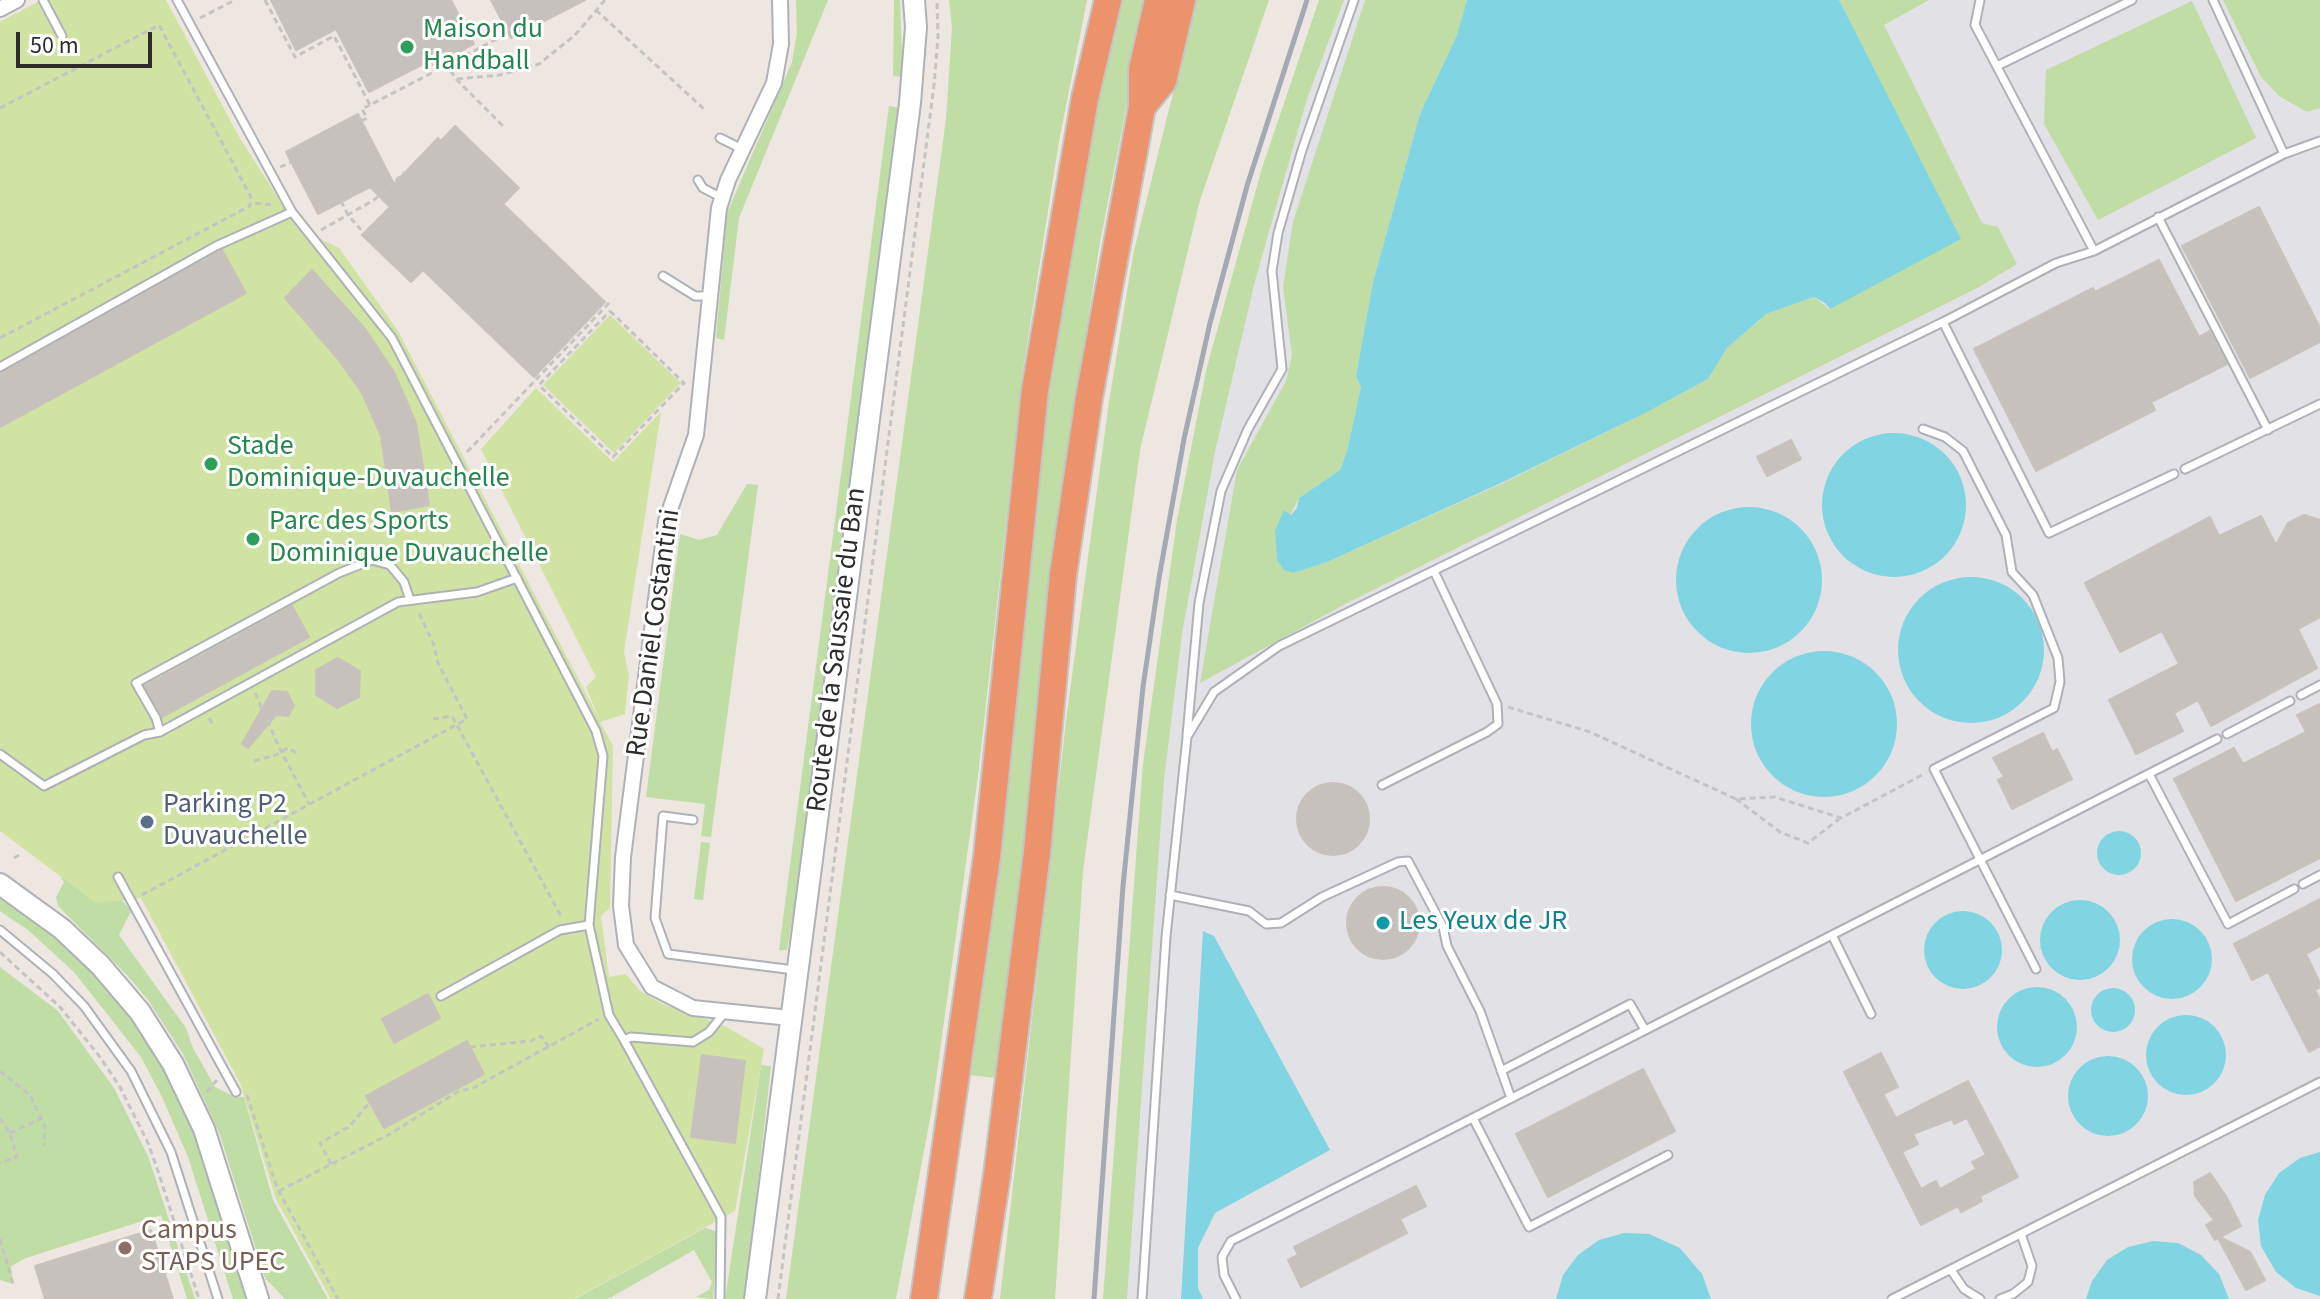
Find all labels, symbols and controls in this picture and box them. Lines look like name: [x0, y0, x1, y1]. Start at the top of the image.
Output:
place label: Maison du Handball: [423, 14, 543, 80]
scale bar: [20, 16, 156, 66]
text: 50 m: [30, 28, 79, 63]
marker: Maison du Handball: [398, 38, 416, 56]
place label: Stade Dominique-Duvauchelle: [227, 431, 510, 497]
marker: Stade Dominique-Duvauchelle: [202, 455, 220, 473]
street label: Route de la Saussaie du Ban: [801, 486, 875, 814]
place label: Parc des Sports Dominique Duvauchelle: [269, 506, 548, 572]
street label: Rue Daniel Costantini: [621, 507, 689, 759]
marker: Parc des Sports Dominique Duvauchelle: [244, 530, 262, 548]
place label: Parking P2 Duvauchelle: [163, 789, 307, 855]
marker: Parking P2 Duvauchelle: [138, 813, 156, 831]
place label: Les Yeux de JR: [1399, 906, 1567, 940]
marker: Les Yeux de JR: [1374, 914, 1392, 932]
place label: Campus STAPS UPEC: [141, 1215, 285, 1281]
marker: Campus STAPS UPEC: [116, 1239, 134, 1257]

